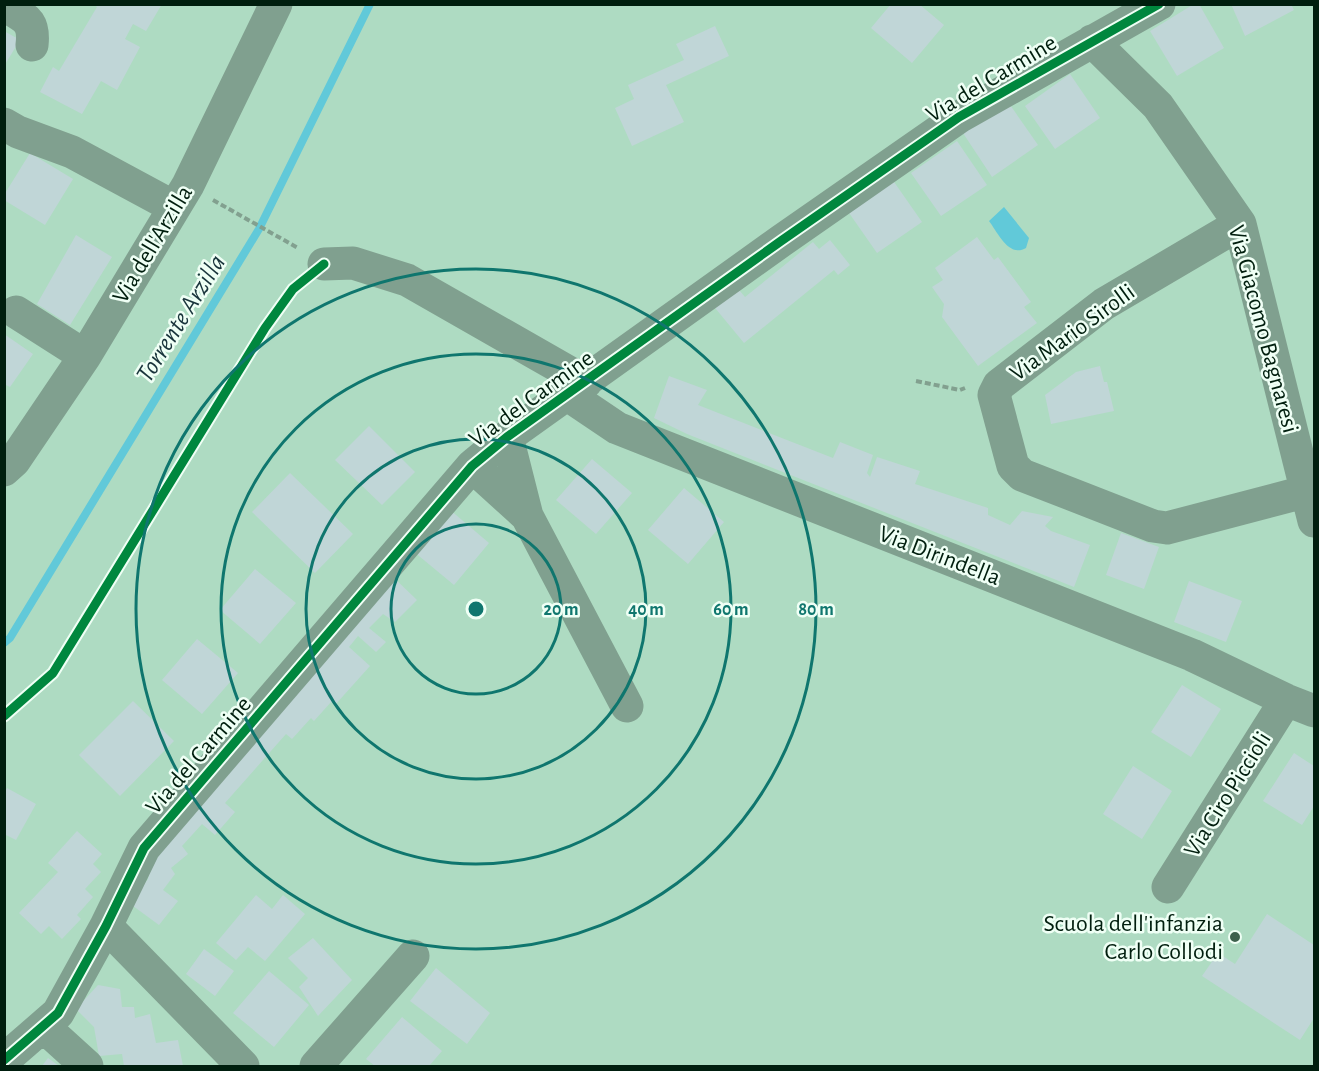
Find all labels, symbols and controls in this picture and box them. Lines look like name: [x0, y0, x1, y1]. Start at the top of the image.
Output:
street label: Via del Carmine: [922, 31, 1061, 127]
street label: Via dell'Arzilla: [108, 182, 197, 307]
street label: Via Giacomo Bagnaresi: [1224, 223, 1302, 436]
water label: Torrente Arzilla: [131, 250, 230, 387]
street label: Via Mario Sirolli: [1006, 280, 1139, 386]
street label: Via del Carmine: [465, 346, 598, 452]
street label: Via Dirindella: [876, 522, 1004, 590]
centre of rings: [466, 599, 486, 619]
text: 20 m: [543, 601, 579, 619]
text: 40 m: [628, 601, 664, 619]
text: 60 m: [713, 601, 749, 619]
text: 80 m: [798, 601, 834, 619]
street label: Via del Carmine: [141, 692, 256, 819]
street label: Via Ciro Piccioli: [1180, 728, 1276, 861]
place label: Scuola dell'infanzia Carlo Collodi: [1044, 912, 1223, 964]
marker: Scuola dell'infanzia Carlo Collodi: [1228, 930, 1242, 944]

